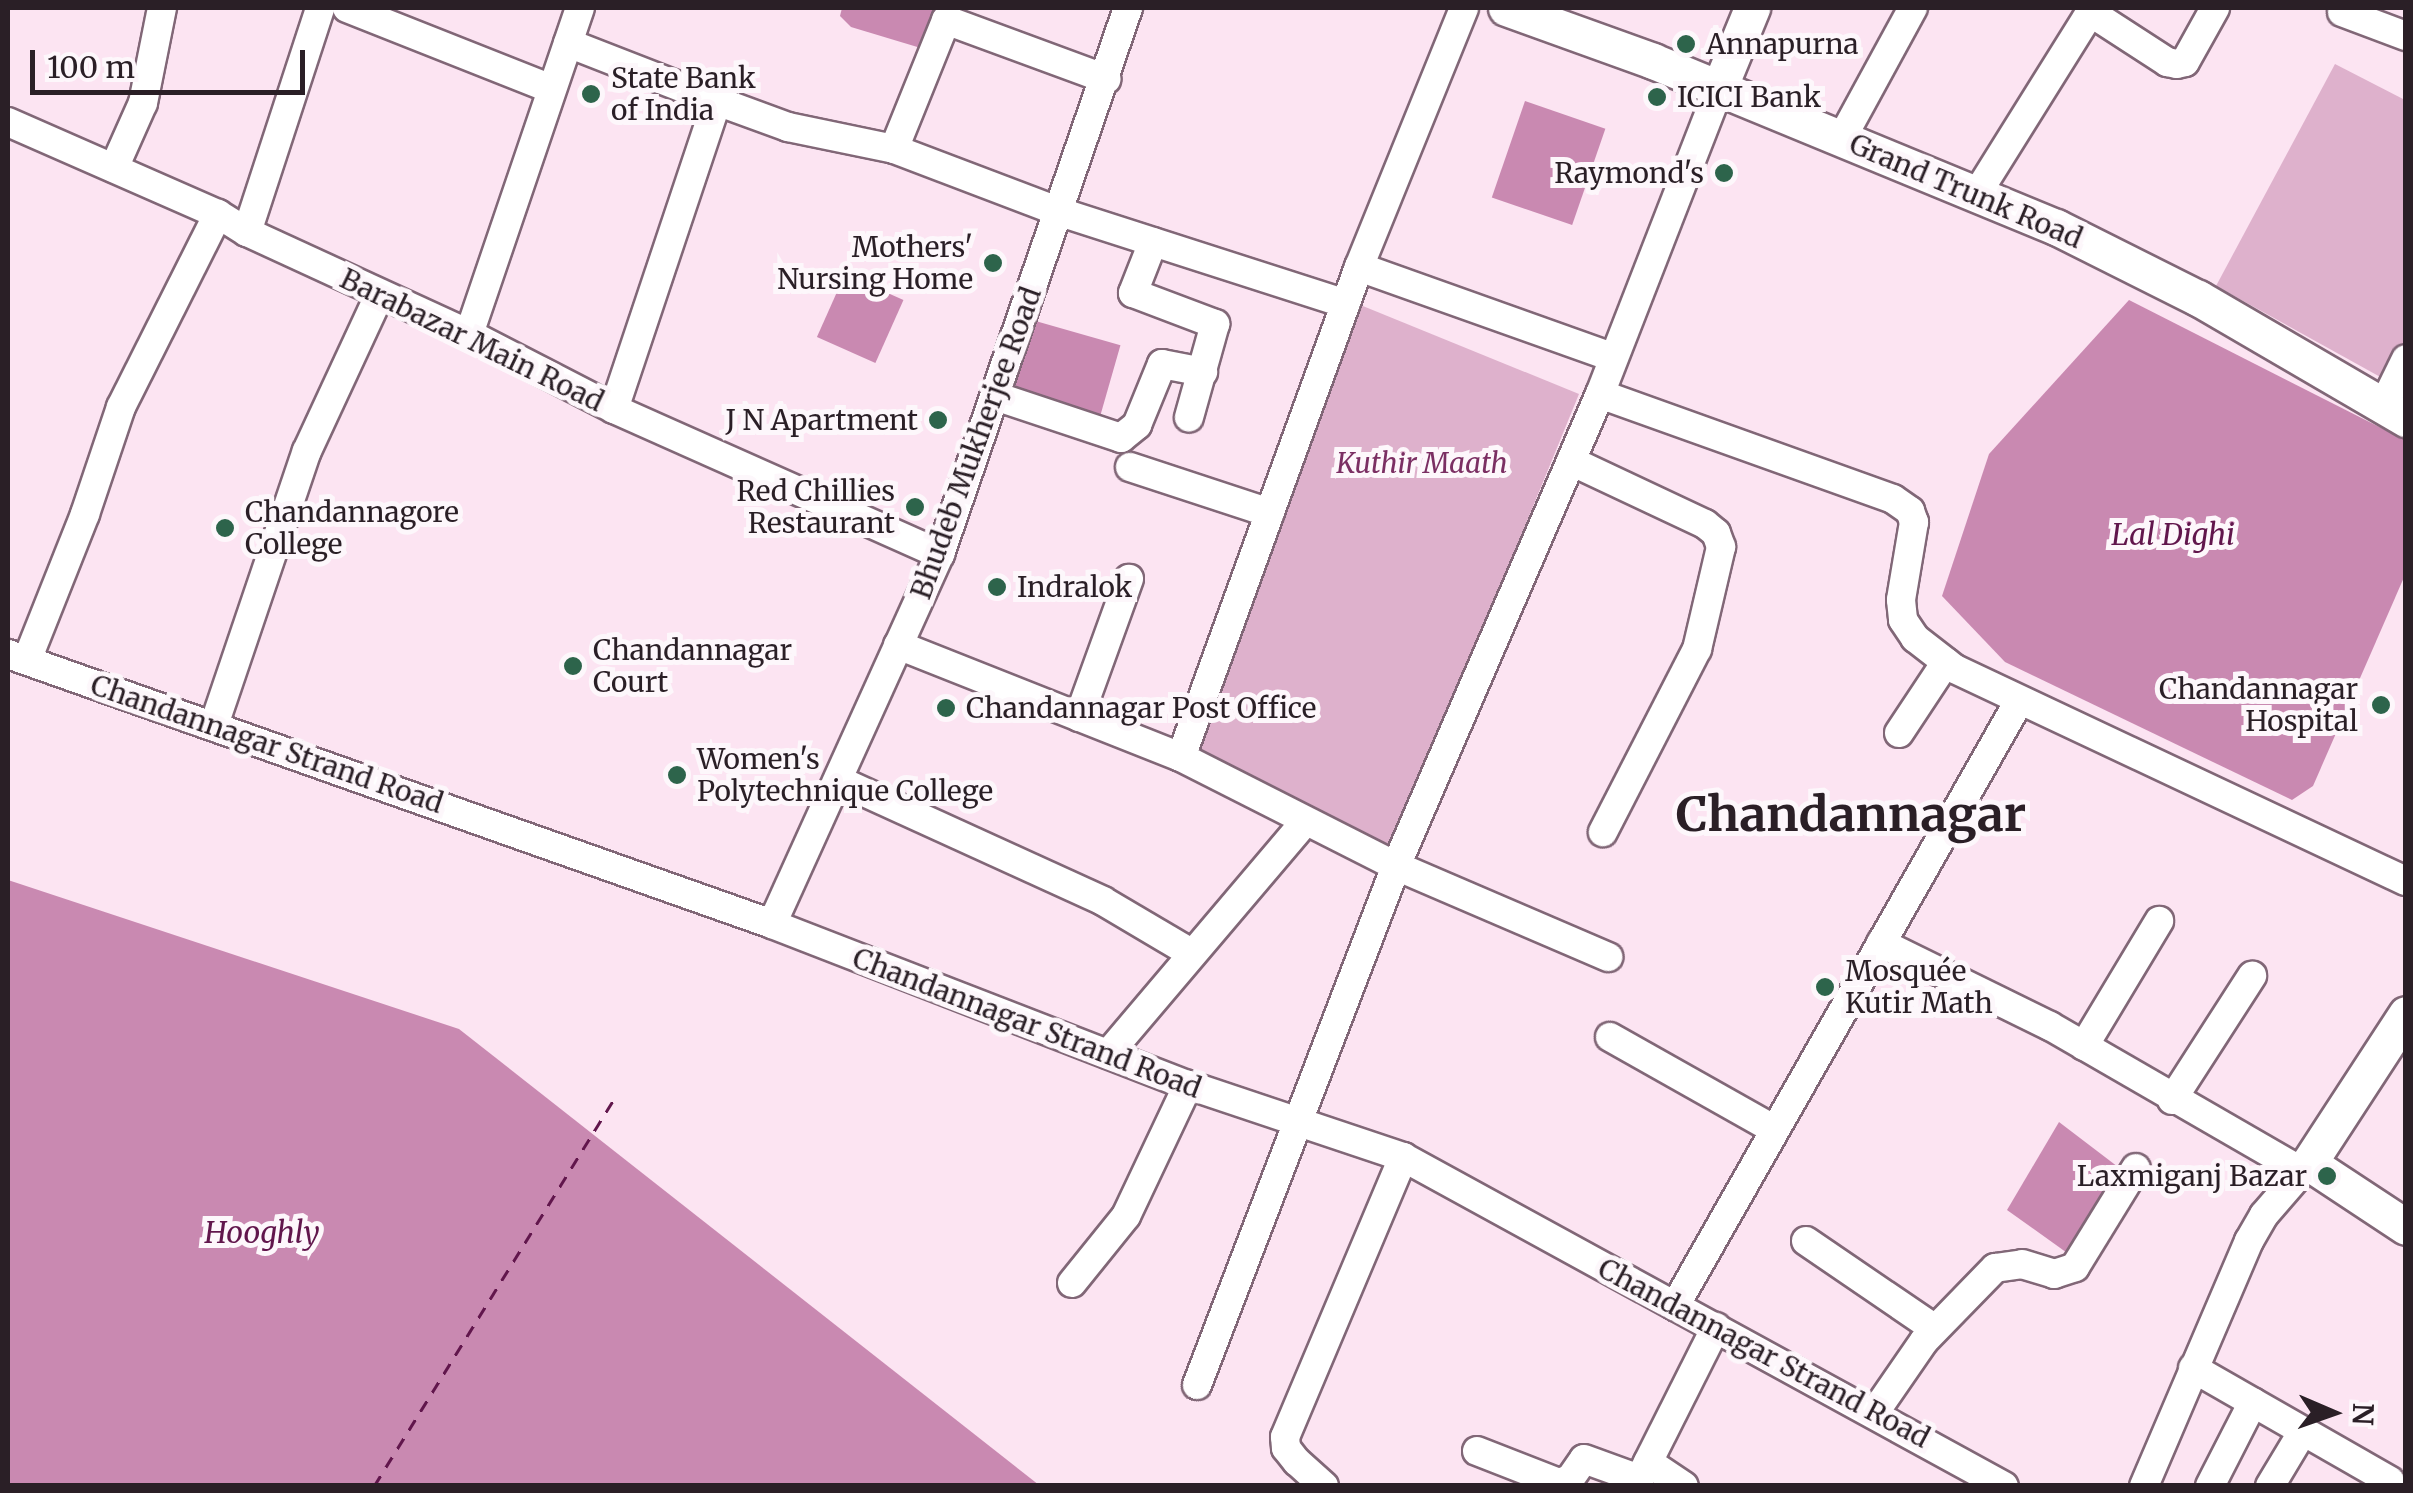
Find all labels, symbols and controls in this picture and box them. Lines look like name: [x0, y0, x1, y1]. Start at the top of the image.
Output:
place label: Annapurna: [1706, 27, 1859, 61]
scale bar: [35, 30, 310, 92]
marker: Annapurna: [1675, 33, 1697, 55]
text: 100 m: [47, 48, 135, 86]
place label: State Bank of India: [611, 61, 756, 127]
place label: ICICI Bank: [1677, 80, 1821, 114]
marker: State Bank of India: [580, 83, 602, 105]
marker: ICICI Bank: [1646, 86, 1668, 108]
street label: Grand Trunk Road: [1845, 127, 2087, 255]
place label: Raymond's: [1554, 156, 1704, 190]
marker: Raymond's: [1713, 162, 1735, 184]
place label: Mothers' Nursing Home: [777, 230, 973, 296]
marker: Mothers' Nursing Home: [982, 252, 1004, 274]
street label: Barabazar Main Road: [335, 262, 609, 418]
street label: Bhudeb Mukherjee Road: [904, 283, 1048, 603]
place label: J N Apartment: [725, 403, 918, 437]
marker: J N Apartment: [927, 409, 949, 431]
park label: Kuthir Maath: [1336, 446, 1508, 480]
place label: Red Chillies Restaurant: [737, 474, 895, 540]
place label: Chandannagore College: [245, 495, 459, 561]
marker: Red Chillies Restaurant: [904, 496, 926, 518]
water label: Lal Dighi: [2111, 516, 2235, 552]
marker: Chandannagore College: [214, 517, 236, 539]
place label: Indralok: [1017, 570, 1132, 604]
marker: Indralok: [986, 576, 1008, 598]
place label: Chandannagar Court: [593, 633, 792, 699]
marker: Chandannagar Court: [562, 655, 584, 677]
street label: Chandannagar Strand Road: [86, 668, 448, 820]
place label: Chandannagar Hospital: [2159, 672, 2358, 738]
place label: Chandannagar Post Office: [966, 691, 1316, 725]
marker: Chandannagar Hospital: [2368, 692, 2394, 718]
marker: Chandannagar Post Office: [935, 697, 957, 719]
place label: Women's Polytechnique College: [697, 742, 993, 808]
marker: Women's Polytechnique College: [666, 764, 688, 786]
district label: Chandannagar: [1676, 786, 2026, 844]
street label: Chandannagar Strand Road: [848, 941, 1206, 1105]
place label: Mosquée Kutir Math: [1845, 954, 1993, 1020]
marker: Mosquée Kutir Math: [1814, 976, 1836, 998]
place label: Laxmiganj Bazar: [2077, 1159, 2307, 1193]
marker: Laxmiganj Bazar: [2316, 1165, 2338, 1187]
water label: Hooghly: [204, 1214, 320, 1250]
street label: Chandannagar Strand Road: [1593, 1251, 1935, 1455]
north arrow: [2283, 1363, 2383, 1463]
text: N: [2345, 1402, 2381, 1426]

